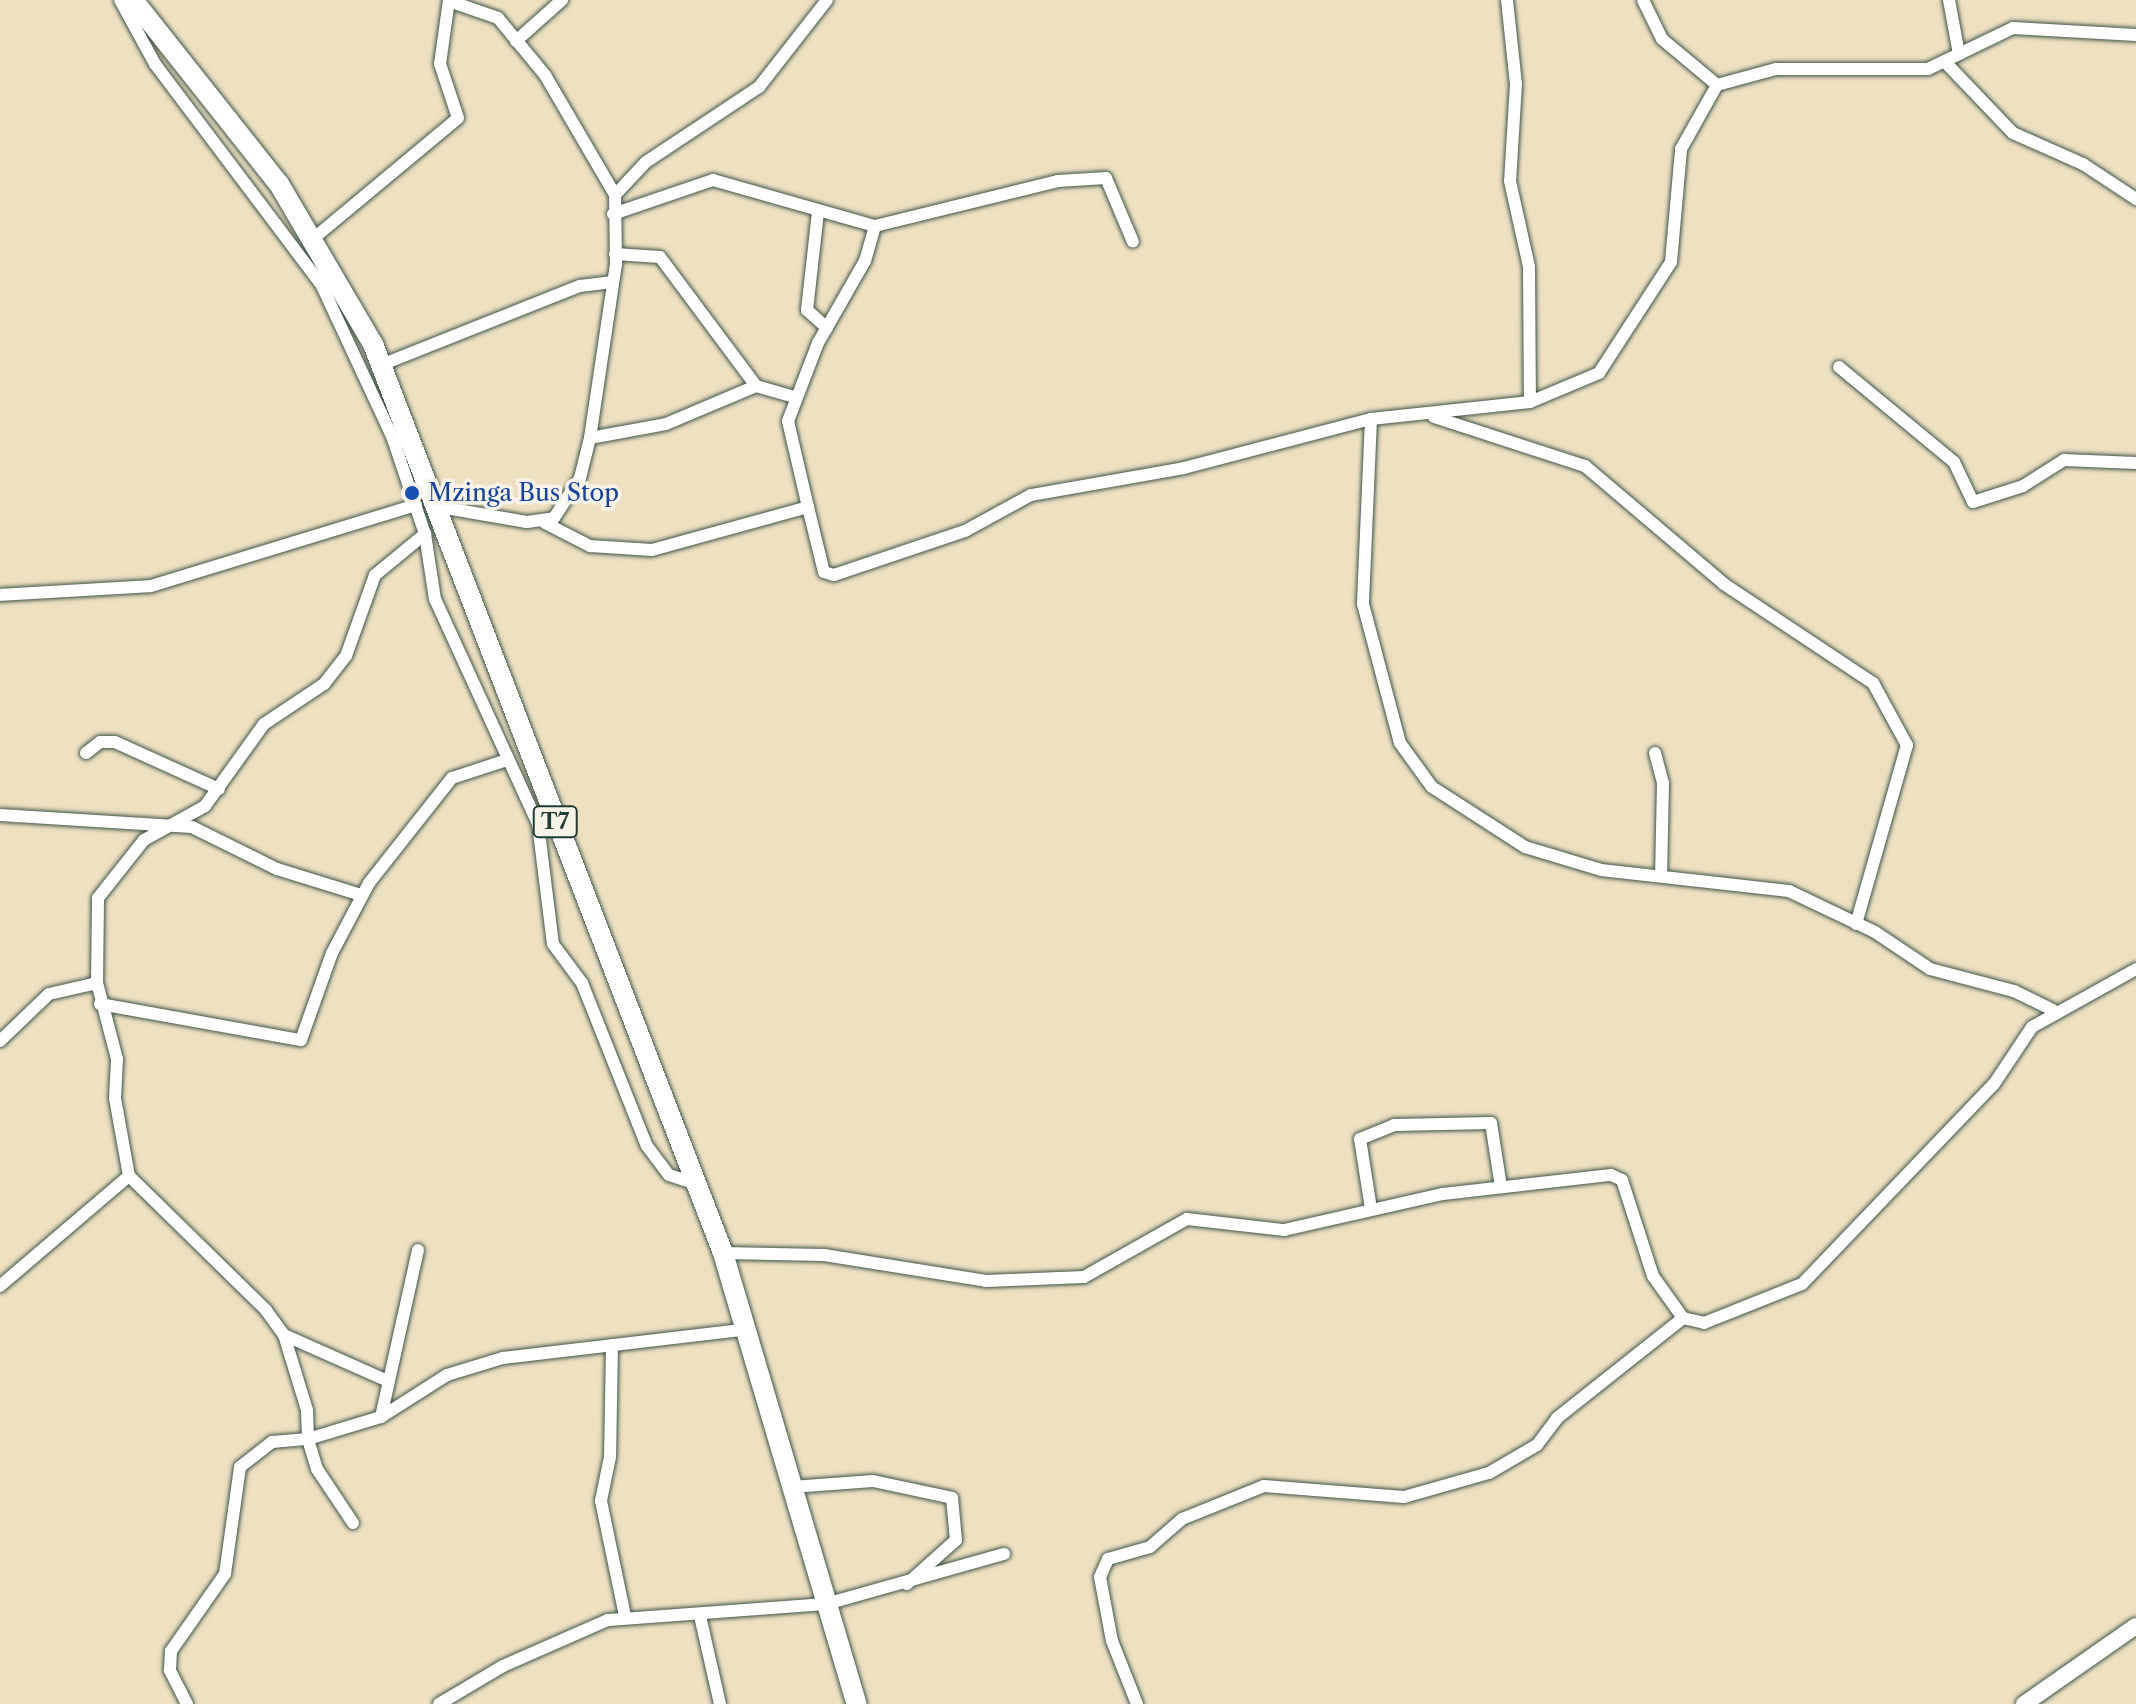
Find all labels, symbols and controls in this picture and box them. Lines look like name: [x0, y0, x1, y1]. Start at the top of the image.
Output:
place label: Mzinga Bus Stop: [428, 479, 619, 507]
marker: Mzinga Bus Stop: [403, 484, 421, 502]
road number: T7: [531, 804, 579, 840]

